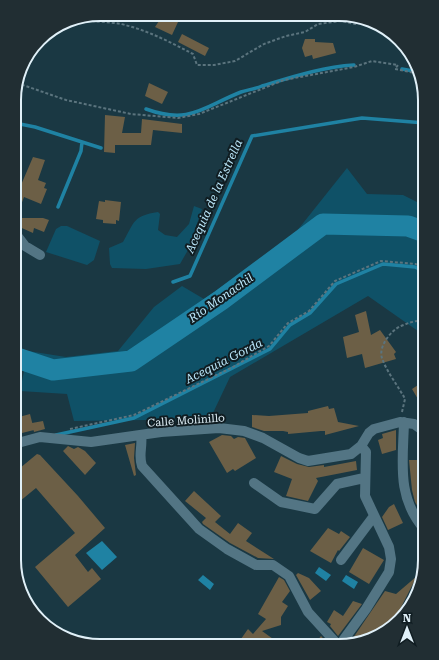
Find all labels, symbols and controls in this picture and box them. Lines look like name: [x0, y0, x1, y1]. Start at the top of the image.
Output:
water label: Acequia de la Estrella: [182, 137, 245, 256]
water label: Río Monachil: [185, 270, 256, 326]
water label: Acequia Gorda: [182, 336, 265, 387]
street label: Calle Molinillo: [147, 411, 225, 430]
north arrow: [387, 608, 427, 648]
text: N: [403, 612, 412, 625]

